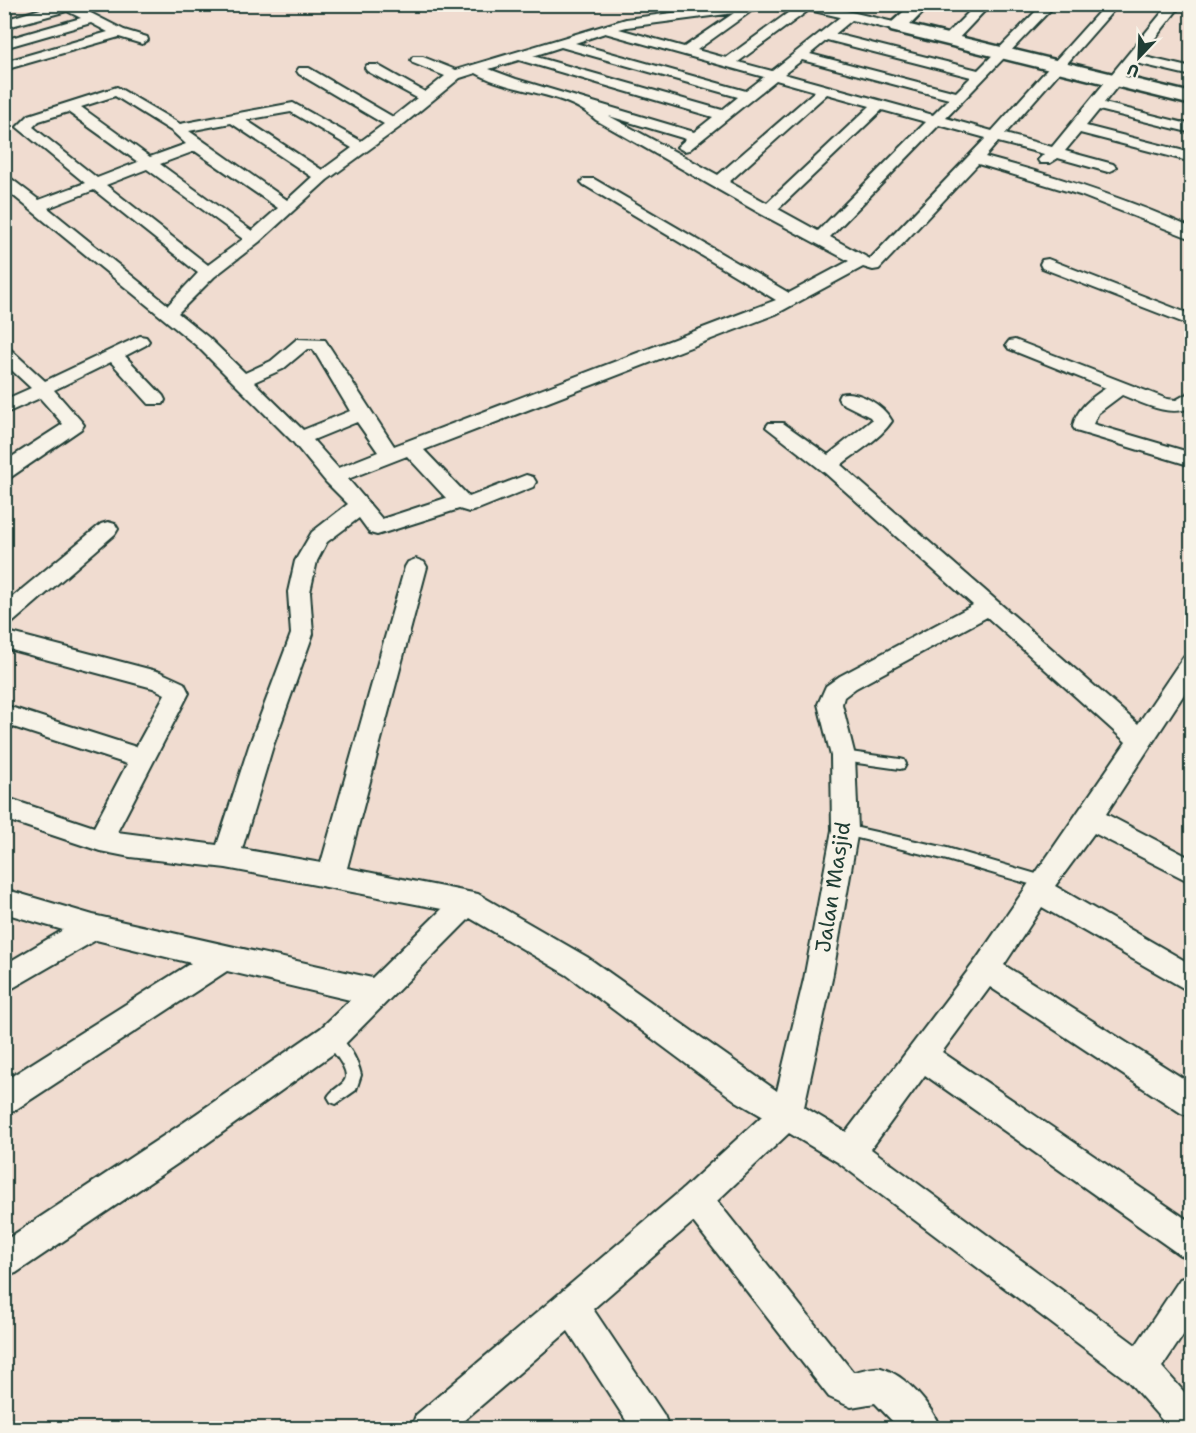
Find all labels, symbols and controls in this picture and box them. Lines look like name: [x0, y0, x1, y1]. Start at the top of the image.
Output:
north arrow: [1109, 27, 1169, 87]
text: U: [1124, 59, 1142, 82]
street label: Jalan Masjid: [809, 819, 857, 955]

